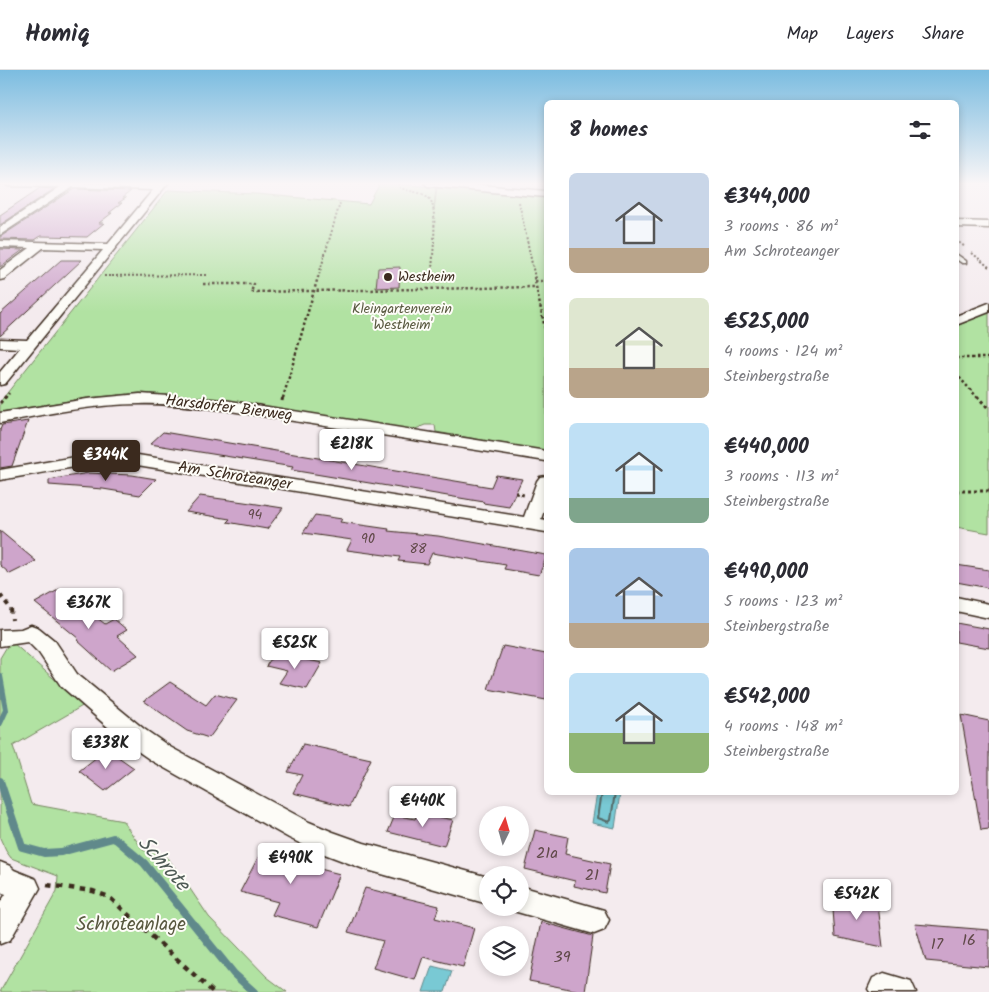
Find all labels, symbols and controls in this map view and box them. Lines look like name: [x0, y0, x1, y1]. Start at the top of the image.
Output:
text: Homiq: [25, 15, 90, 54]
text: Map: [787, 20, 818, 49]
text: Layers: [846, 20, 894, 49]
text: Share: [922, 20, 964, 49]
text: 8 homes: [569, 114, 648, 147]
icon: filters: [906, 116, 934, 144]
text: €344,000: [724, 181, 810, 214]
icon: home: [609, 193, 669, 253]
text: 3 rooms · 86 m²: [724, 214, 838, 239]
text: Am Schroteanger: [724, 239, 839, 264]
place label: Westheim: [398, 266, 455, 288]
marker: Westheim: [382, 271, 394, 283]
park label: Kleingartenverein 'Westheim': [352, 298, 452, 336]
text: €525,000: [724, 306, 809, 339]
icon: home: [609, 318, 669, 378]
text: 4 rooms · 124 m²: [724, 339, 842, 364]
text: Steinbergstraße: [724, 364, 829, 389]
street label: Harsdorfer Bierweg: [164, 388, 294, 428]
pin: €218K: [317, 428, 387, 471]
text: €440,000: [724, 431, 809, 464]
text: €218K: [330, 432, 374, 457]
pin: €344K: [71, 440, 141, 482]
text: €344K: [83, 443, 129, 468]
icon: home: [609, 443, 669, 503]
street label: Am Schroteanger: [176, 455, 295, 498]
text: 3 rooms · 113 m²: [724, 464, 839, 489]
text: Steinbergstraße: [724, 489, 829, 514]
house number: 94: [248, 504, 263, 526]
house number: 90: [361, 528, 375, 550]
house number: 88: [410, 538, 427, 560]
text: €490,000: [724, 556, 808, 589]
icon: home: [609, 568, 669, 628]
pin: €367K: [54, 588, 124, 630]
text: 5 rooms · 123 m²: [724, 589, 843, 614]
text: €367K: [67, 591, 111, 616]
text: Steinbergstraße: [724, 614, 829, 639]
pin: €525K: [260, 628, 330, 670]
text: €525K: [272, 631, 318, 656]
text: €542,000: [724, 681, 809, 714]
icon: home: [609, 693, 669, 753]
text: 4 rooms · 148 m²: [724, 714, 843, 739]
pin: €338K: [71, 728, 141, 770]
text: €338K: [83, 731, 129, 756]
text: Steinbergstraße: [724, 739, 829, 764]
pin: €440K: [388, 786, 458, 828]
text: €440K: [400, 789, 446, 814]
north arrow: [479, 806, 529, 856]
map controls: [479, 806, 529, 976]
water label: Schrote: [129, 829, 199, 901]
house number: 21a: [536, 841, 558, 866]
pin: €490K: [256, 842, 326, 885]
text: €490K: [269, 846, 313, 871]
house number: 21: [585, 863, 599, 888]
button: locate: [479, 866, 529, 916]
pin: €542K: [822, 878, 892, 921]
text: €542K: [834, 882, 880, 907]
park label: Schroteanlage: [76, 910, 186, 940]
button: layers: [479, 926, 529, 976]
house number: 16: [962, 928, 976, 953]
house number: 17: [931, 932, 944, 957]
house number: 39: [554, 945, 571, 970]

